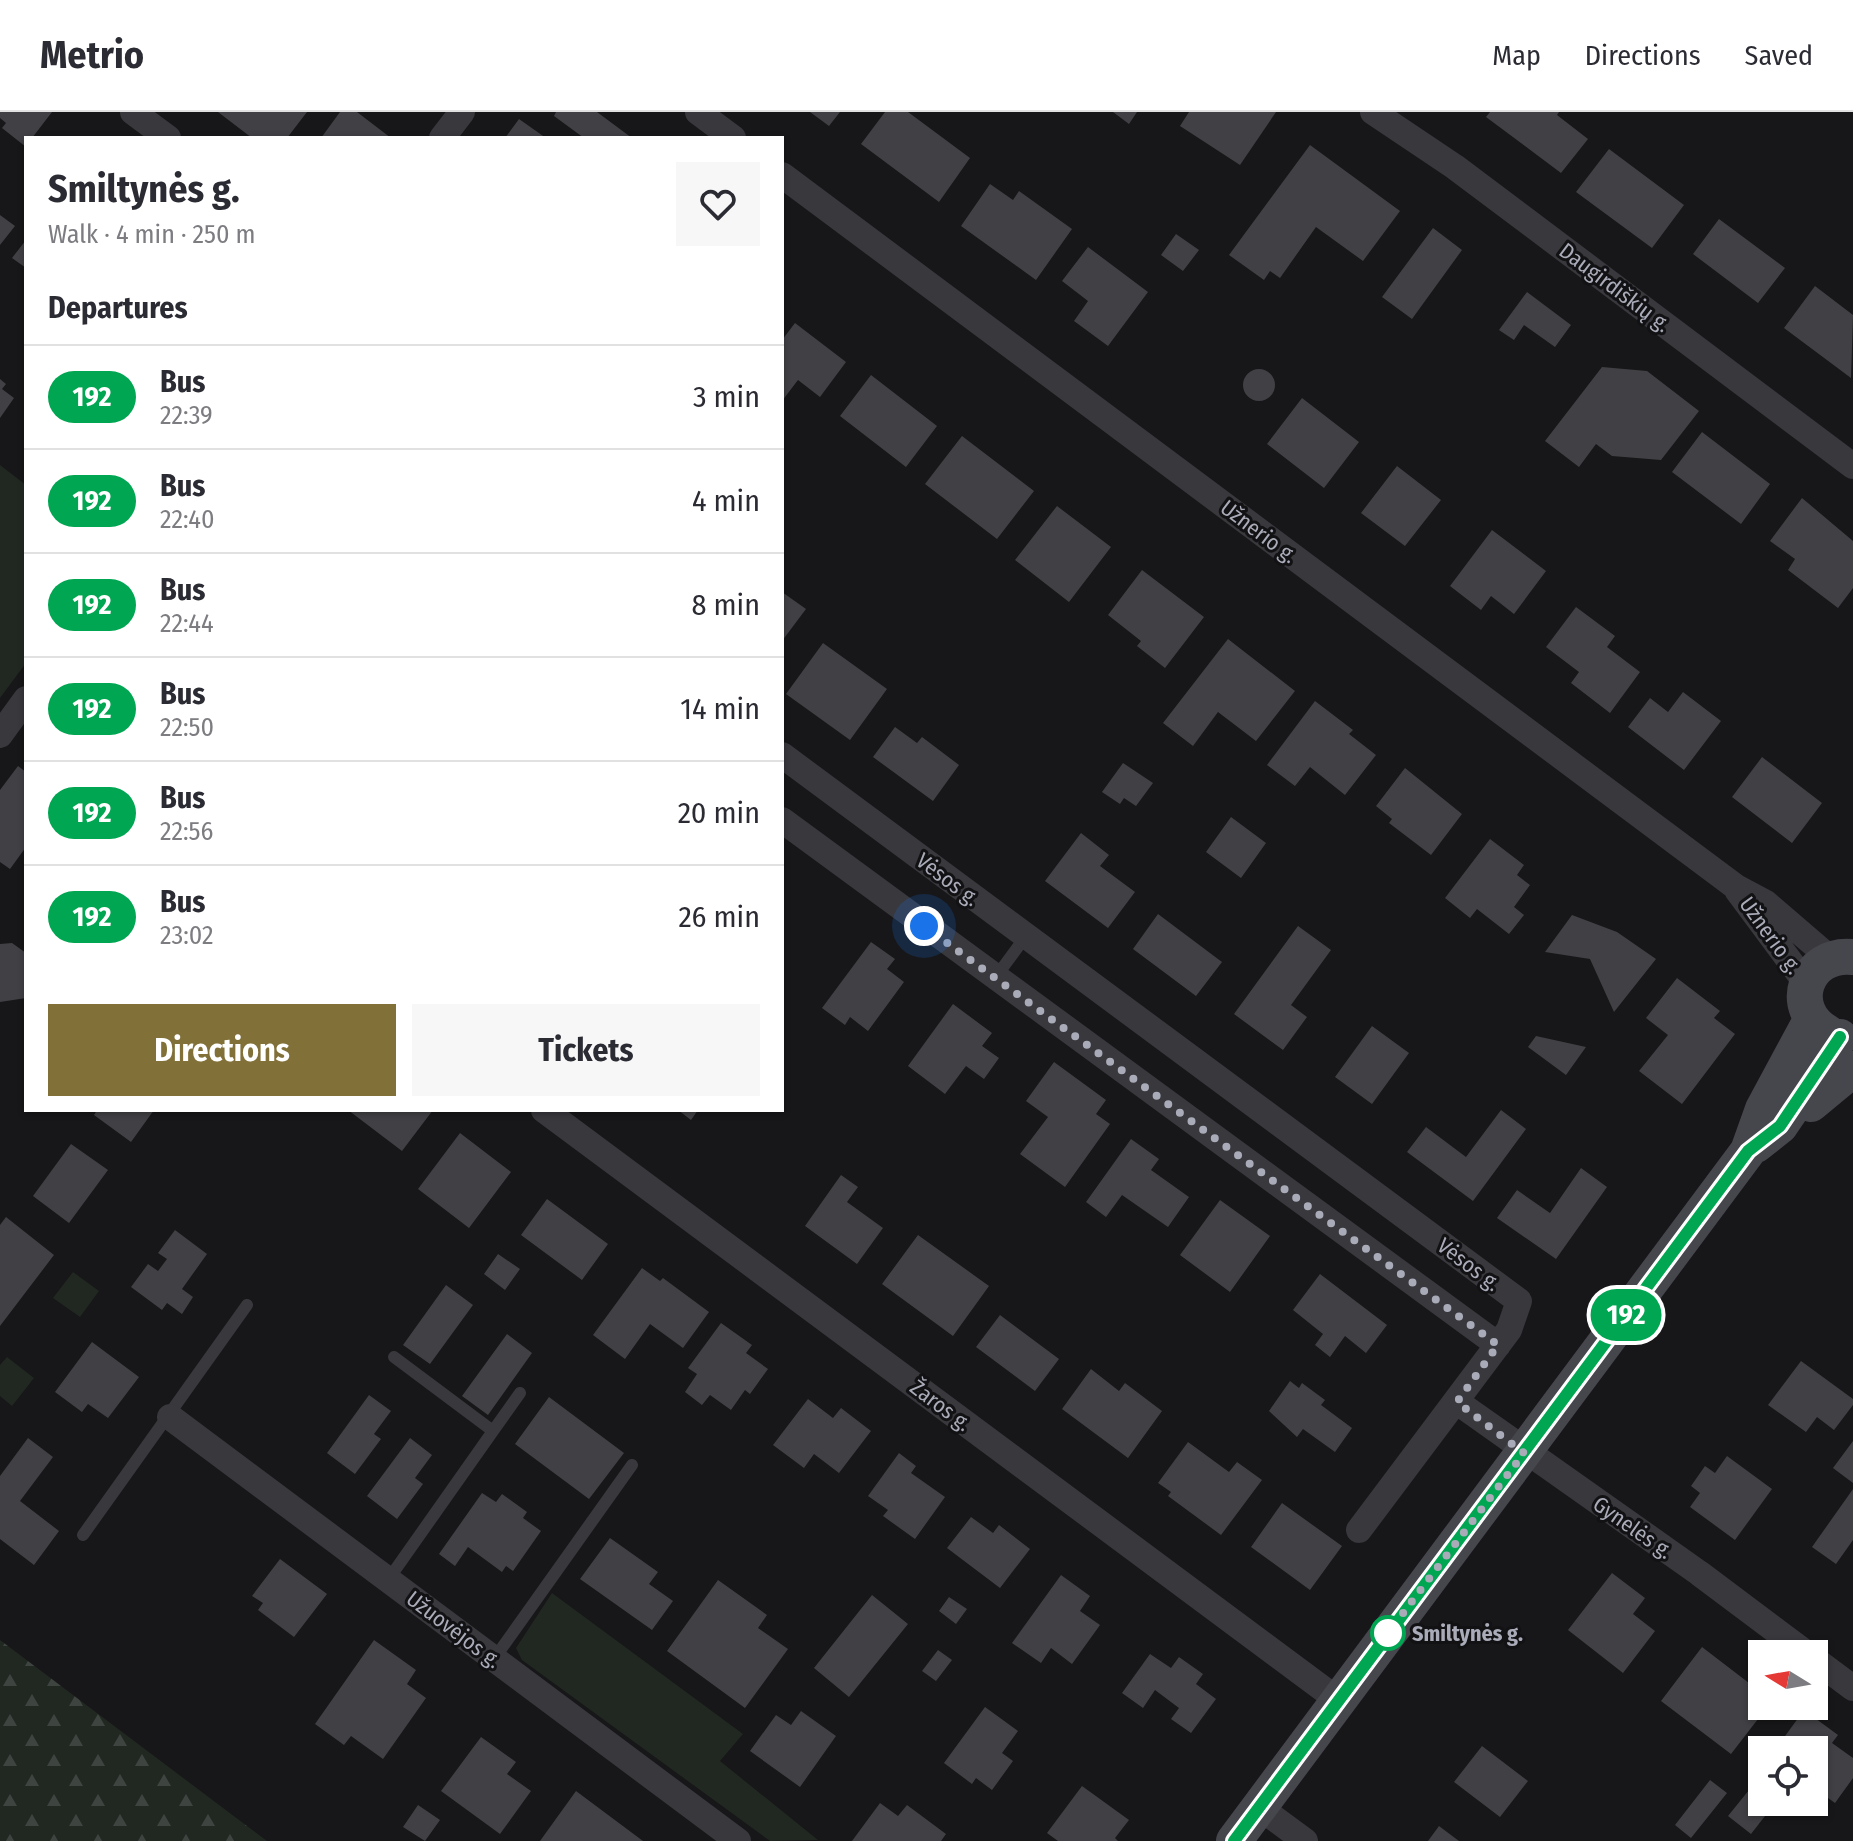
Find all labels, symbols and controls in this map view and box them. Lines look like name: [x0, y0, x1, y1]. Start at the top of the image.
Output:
text: Metrio: [40, 32, 144, 78]
text: Map: [1492, 39, 1541, 72]
text: Directions: [1585, 39, 1701, 72]
text: Saved: [1745, 39, 1813, 72]
button: heart: [676, 162, 760, 246]
text: Smiltynės g.: [48, 166, 240, 212]
text: Walk · 4 min · 250 m: [48, 219, 256, 250]
street label: Daugirdiškių g.: [1554, 237, 1676, 338]
text: Departures: [48, 290, 188, 326]
text: Bus: [160, 364, 205, 400]
text: 3 min: [693, 379, 760, 415]
text: 192: [73, 380, 111, 413]
text: 22:39: [160, 400, 213, 431]
text: Bus: [160, 468, 205, 504]
text: 4 min: [692, 483, 760, 519]
text: 192: [73, 484, 111, 517]
street label: Užnerio g.: [1215, 494, 1302, 569]
text: 22:40: [160, 504, 214, 535]
text: Bus: [160, 572, 205, 608]
text: 8 min: [692, 587, 760, 623]
text: 192: [73, 588, 111, 621]
text: 22:44: [160, 608, 213, 639]
text: Bus: [160, 676, 205, 712]
text: 14 min: [680, 691, 760, 727]
text: 192: [73, 692, 111, 725]
text: 22:50: [160, 712, 214, 743]
text: Bus: [160, 780, 205, 816]
text: 20 min: [678, 795, 760, 831]
text: 192: [73, 796, 111, 829]
text: 22:56: [160, 816, 213, 847]
street label: Vėsos g.: [911, 847, 985, 912]
text: Bus: [160, 884, 205, 920]
street label: Užnerio g.: [1734, 891, 1808, 979]
text: 26 min: [678, 899, 760, 935]
text: 192: [73, 900, 111, 933]
your location: [904, 906, 944, 946]
text: 23:02: [160, 920, 213, 951]
button: Directions: [48, 1004, 396, 1096]
button: Tickets: [412, 1004, 760, 1096]
street label: Vėsos g.: [1432, 1232, 1506, 1297]
line badge: 192: [1580, 1289, 1672, 1341]
text: 192: [1607, 1298, 1645, 1331]
street label: Žaros g.: [905, 1374, 976, 1437]
street label: Gynelės g.: [1588, 1490, 1678, 1565]
street label: Užuovėjos g.: [401, 1585, 506, 1674]
marker: Smiltynės g.: [1371, 1616, 1405, 1650]
place label: Smiltynės g.: [1412, 1620, 1523, 1647]
north arrow: [1748, 1640, 1828, 1720]
map controls: [1748, 1640, 1828, 1816]
button: locate: [1748, 1736, 1828, 1816]

